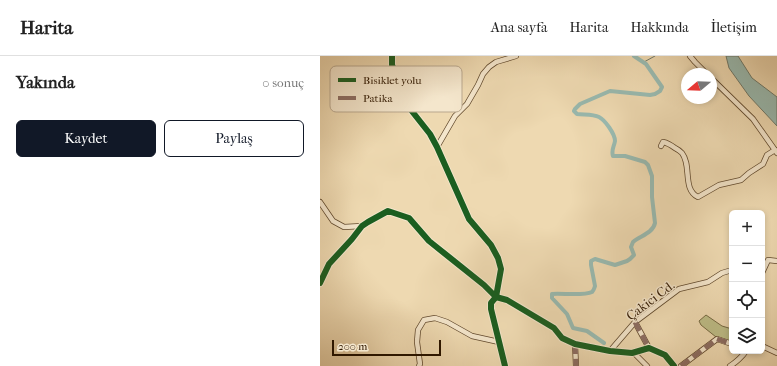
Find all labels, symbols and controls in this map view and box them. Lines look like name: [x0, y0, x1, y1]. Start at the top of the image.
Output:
text: Harita: [20, 17, 73, 39]
text: Ana sayfa: [491, 19, 547, 36]
text: Harita: [569, 19, 608, 36]
text: Hakkında: [630, 19, 689, 36]
text: İletişim: [711, 19, 757, 36]
legend: [330, 66, 462, 112]
north arrow: [681, 68, 717, 104]
text: Yakında: [16, 72, 75, 92]
text: Bisiklet yolu: [363, 74, 422, 87]
text: 0 sonuç: [262, 75, 304, 90]
text: Patika: [363, 92, 393, 105]
button: Kaydet: [16, 120, 156, 157]
button: Paylaş: [164, 120, 304, 157]
map controls: [729, 210, 765, 354]
button: +: [729, 210, 765, 246]
button: −: [729, 246, 765, 282]
street label: Çakici Cd.: [623, 277, 677, 323]
button: locate: [729, 282, 765, 318]
button: layers: [729, 318, 765, 354]
scale bar: [332, 338, 441, 357]
text: 200 m: [338, 340, 367, 353]

